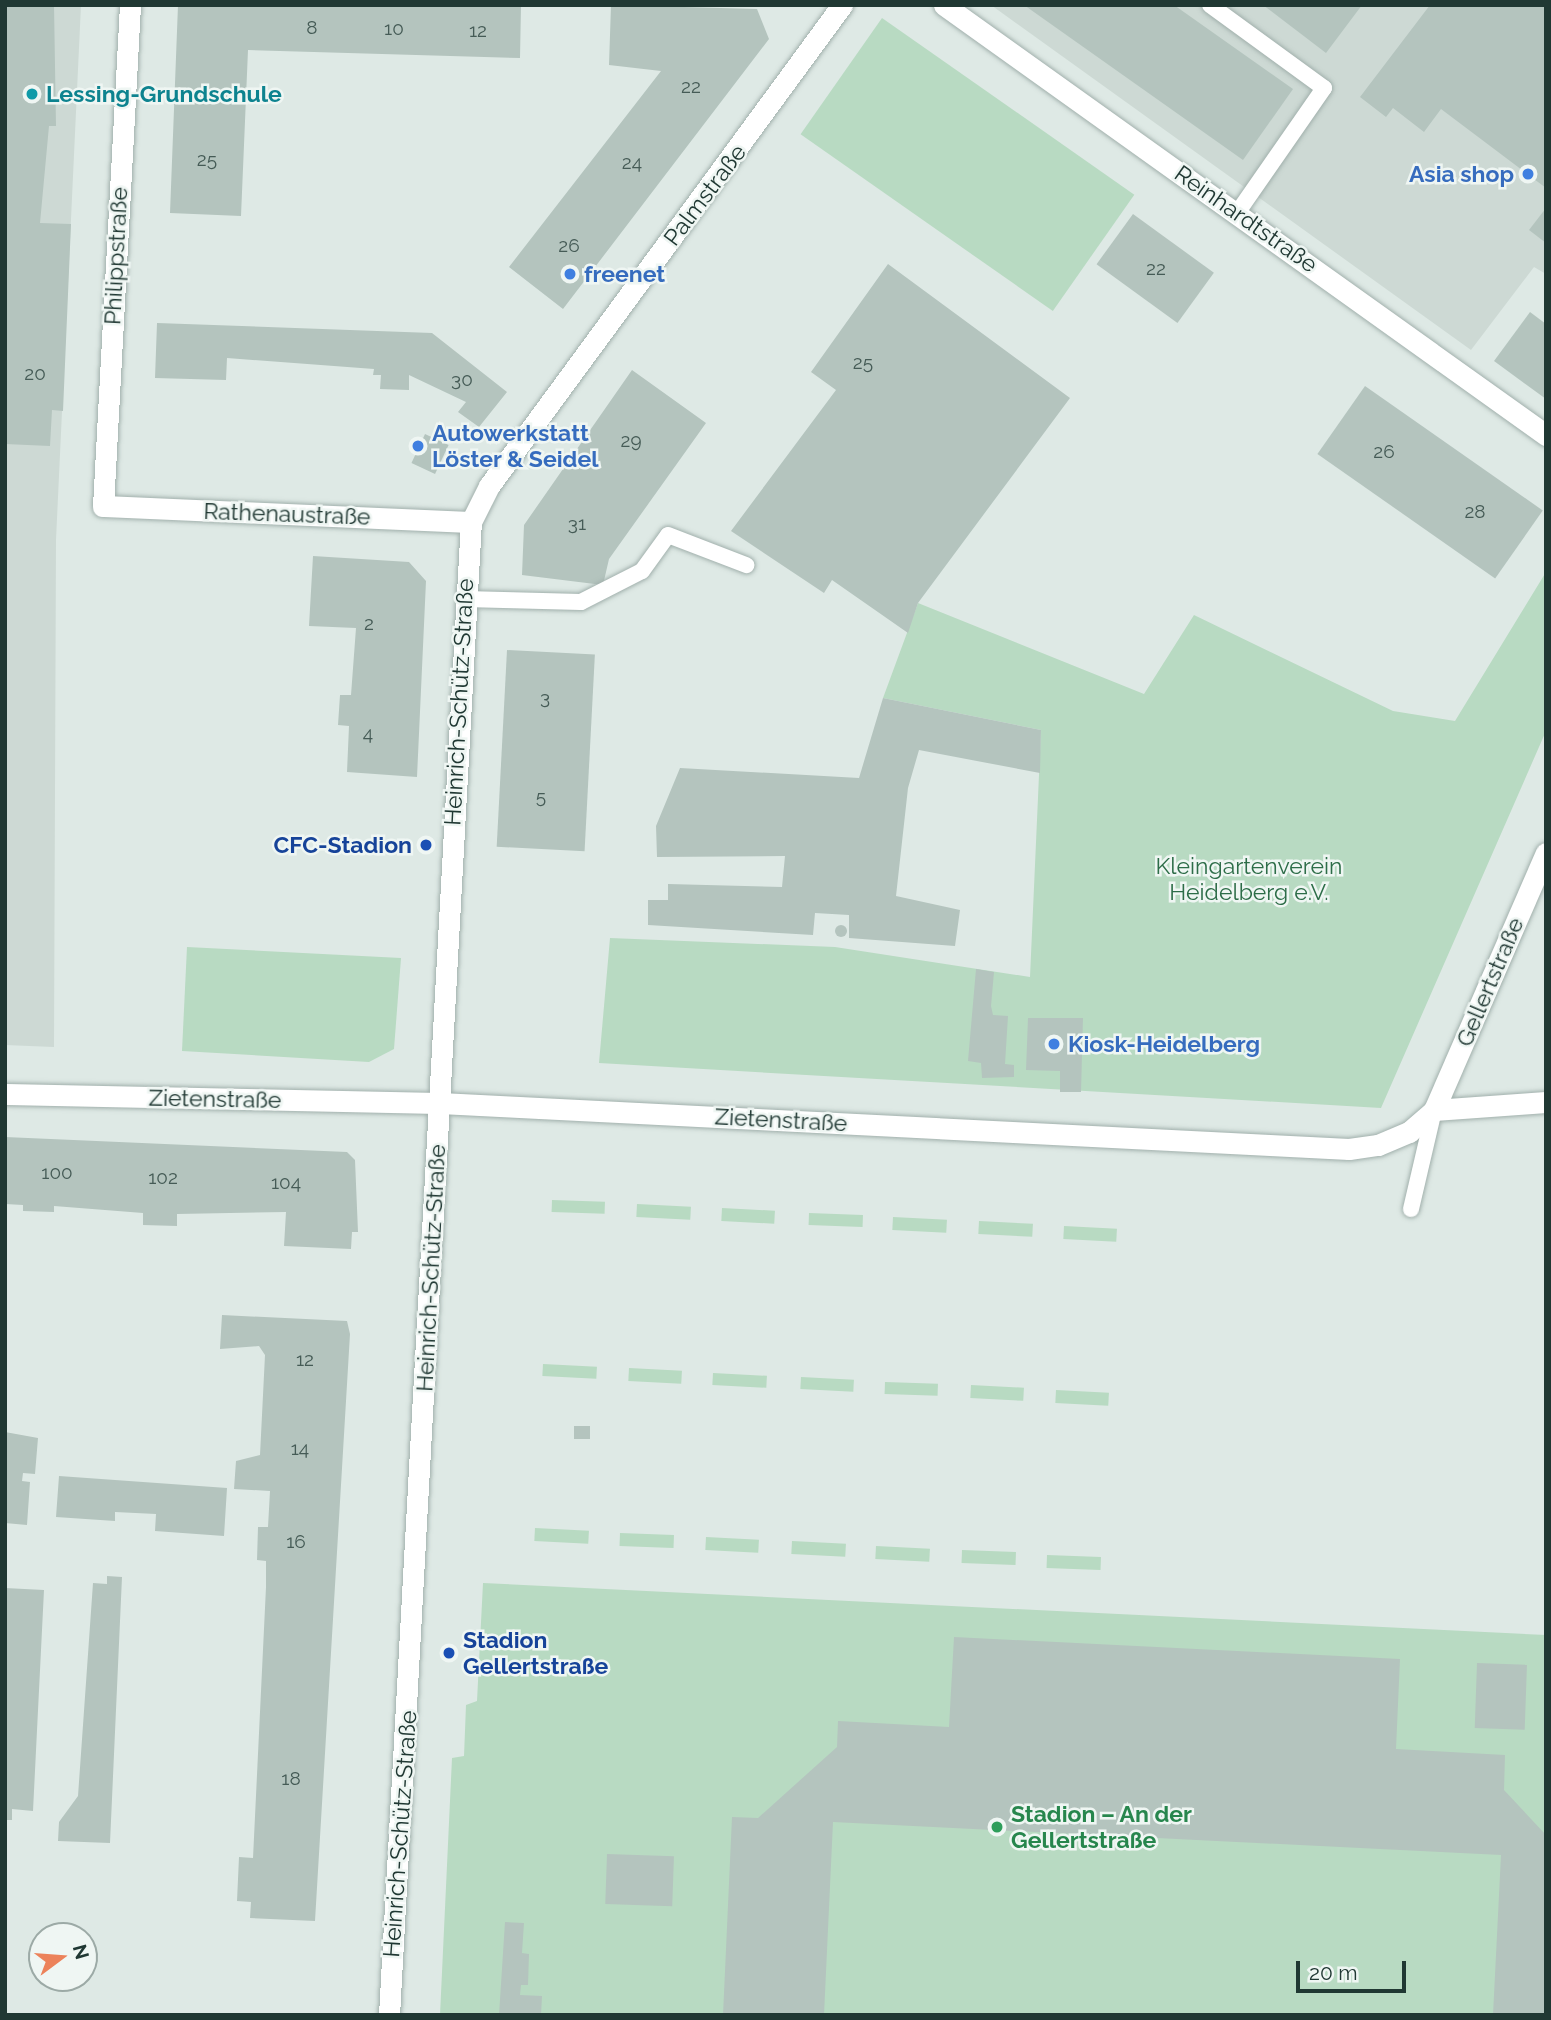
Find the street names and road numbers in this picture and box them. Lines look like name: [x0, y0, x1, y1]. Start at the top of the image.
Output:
street label: Palmstraße: [658, 139, 752, 251]
street label: Reinhardtstraße: [1169, 160, 1323, 278]
street label: Philippstraße: [99, 186, 133, 326]
street label: Rathenaustraße: [203, 497, 371, 531]
street label: Heinrich-Schütz-Straße: [439, 578, 479, 826]
street label: Gellertstraße: [1450, 913, 1530, 1051]
street label: Zietenstraße: [148, 1084, 282, 1114]
street label: Zietenstraße: [714, 1103, 848, 1137]
street label: Heinrich-Schütz-Straße: [411, 1144, 451, 1392]
street label: Heinrich-Schütz-Straße: [378, 1709, 422, 1959]

